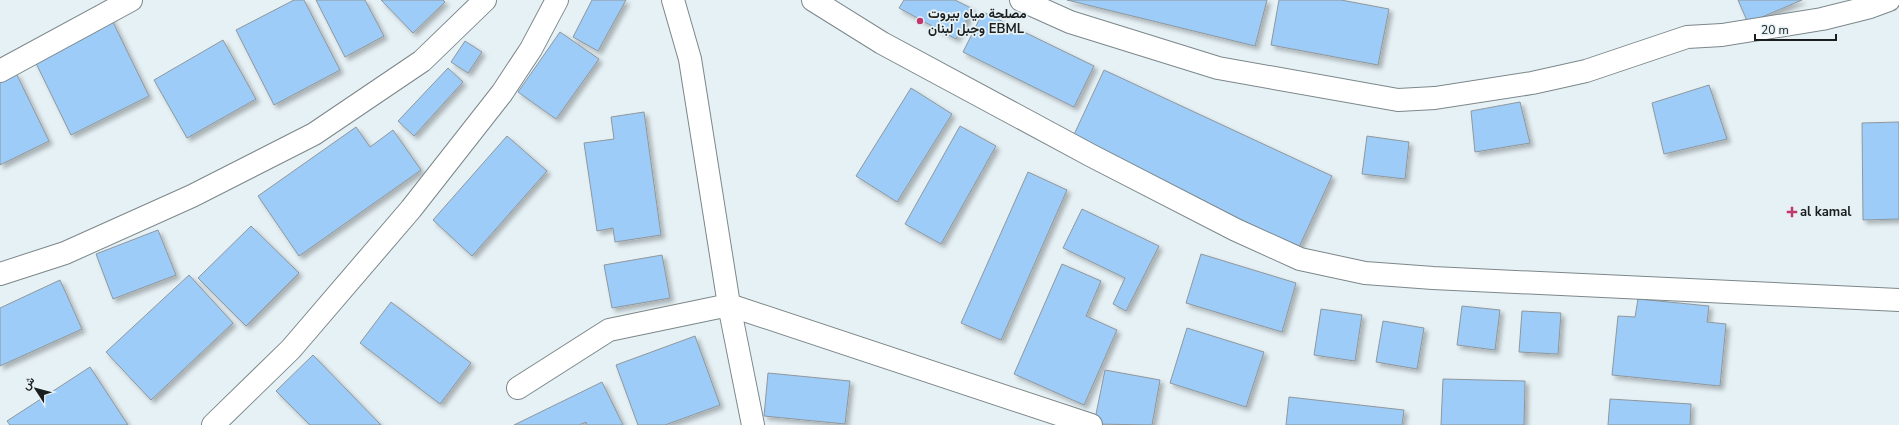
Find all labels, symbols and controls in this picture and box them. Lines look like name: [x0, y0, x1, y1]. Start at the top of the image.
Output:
place label: مصلحة مياه بيروت وجبل لبنان EBML: [928, 5, 1027, 38]
marker: مصلحة مياه بيروت وجبل لبنان EBML: [915, 16, 925, 26]
scale bar: [1755, 16, 1836, 42]
text: 20 m: [1761, 22, 1789, 38]
place label: al kamal: [1800, 203, 1852, 221]
marker: al kamal: [1787, 207, 1797, 217]
north arrow: [16, 369, 56, 409]
text: ش: [18, 374, 38, 393]

